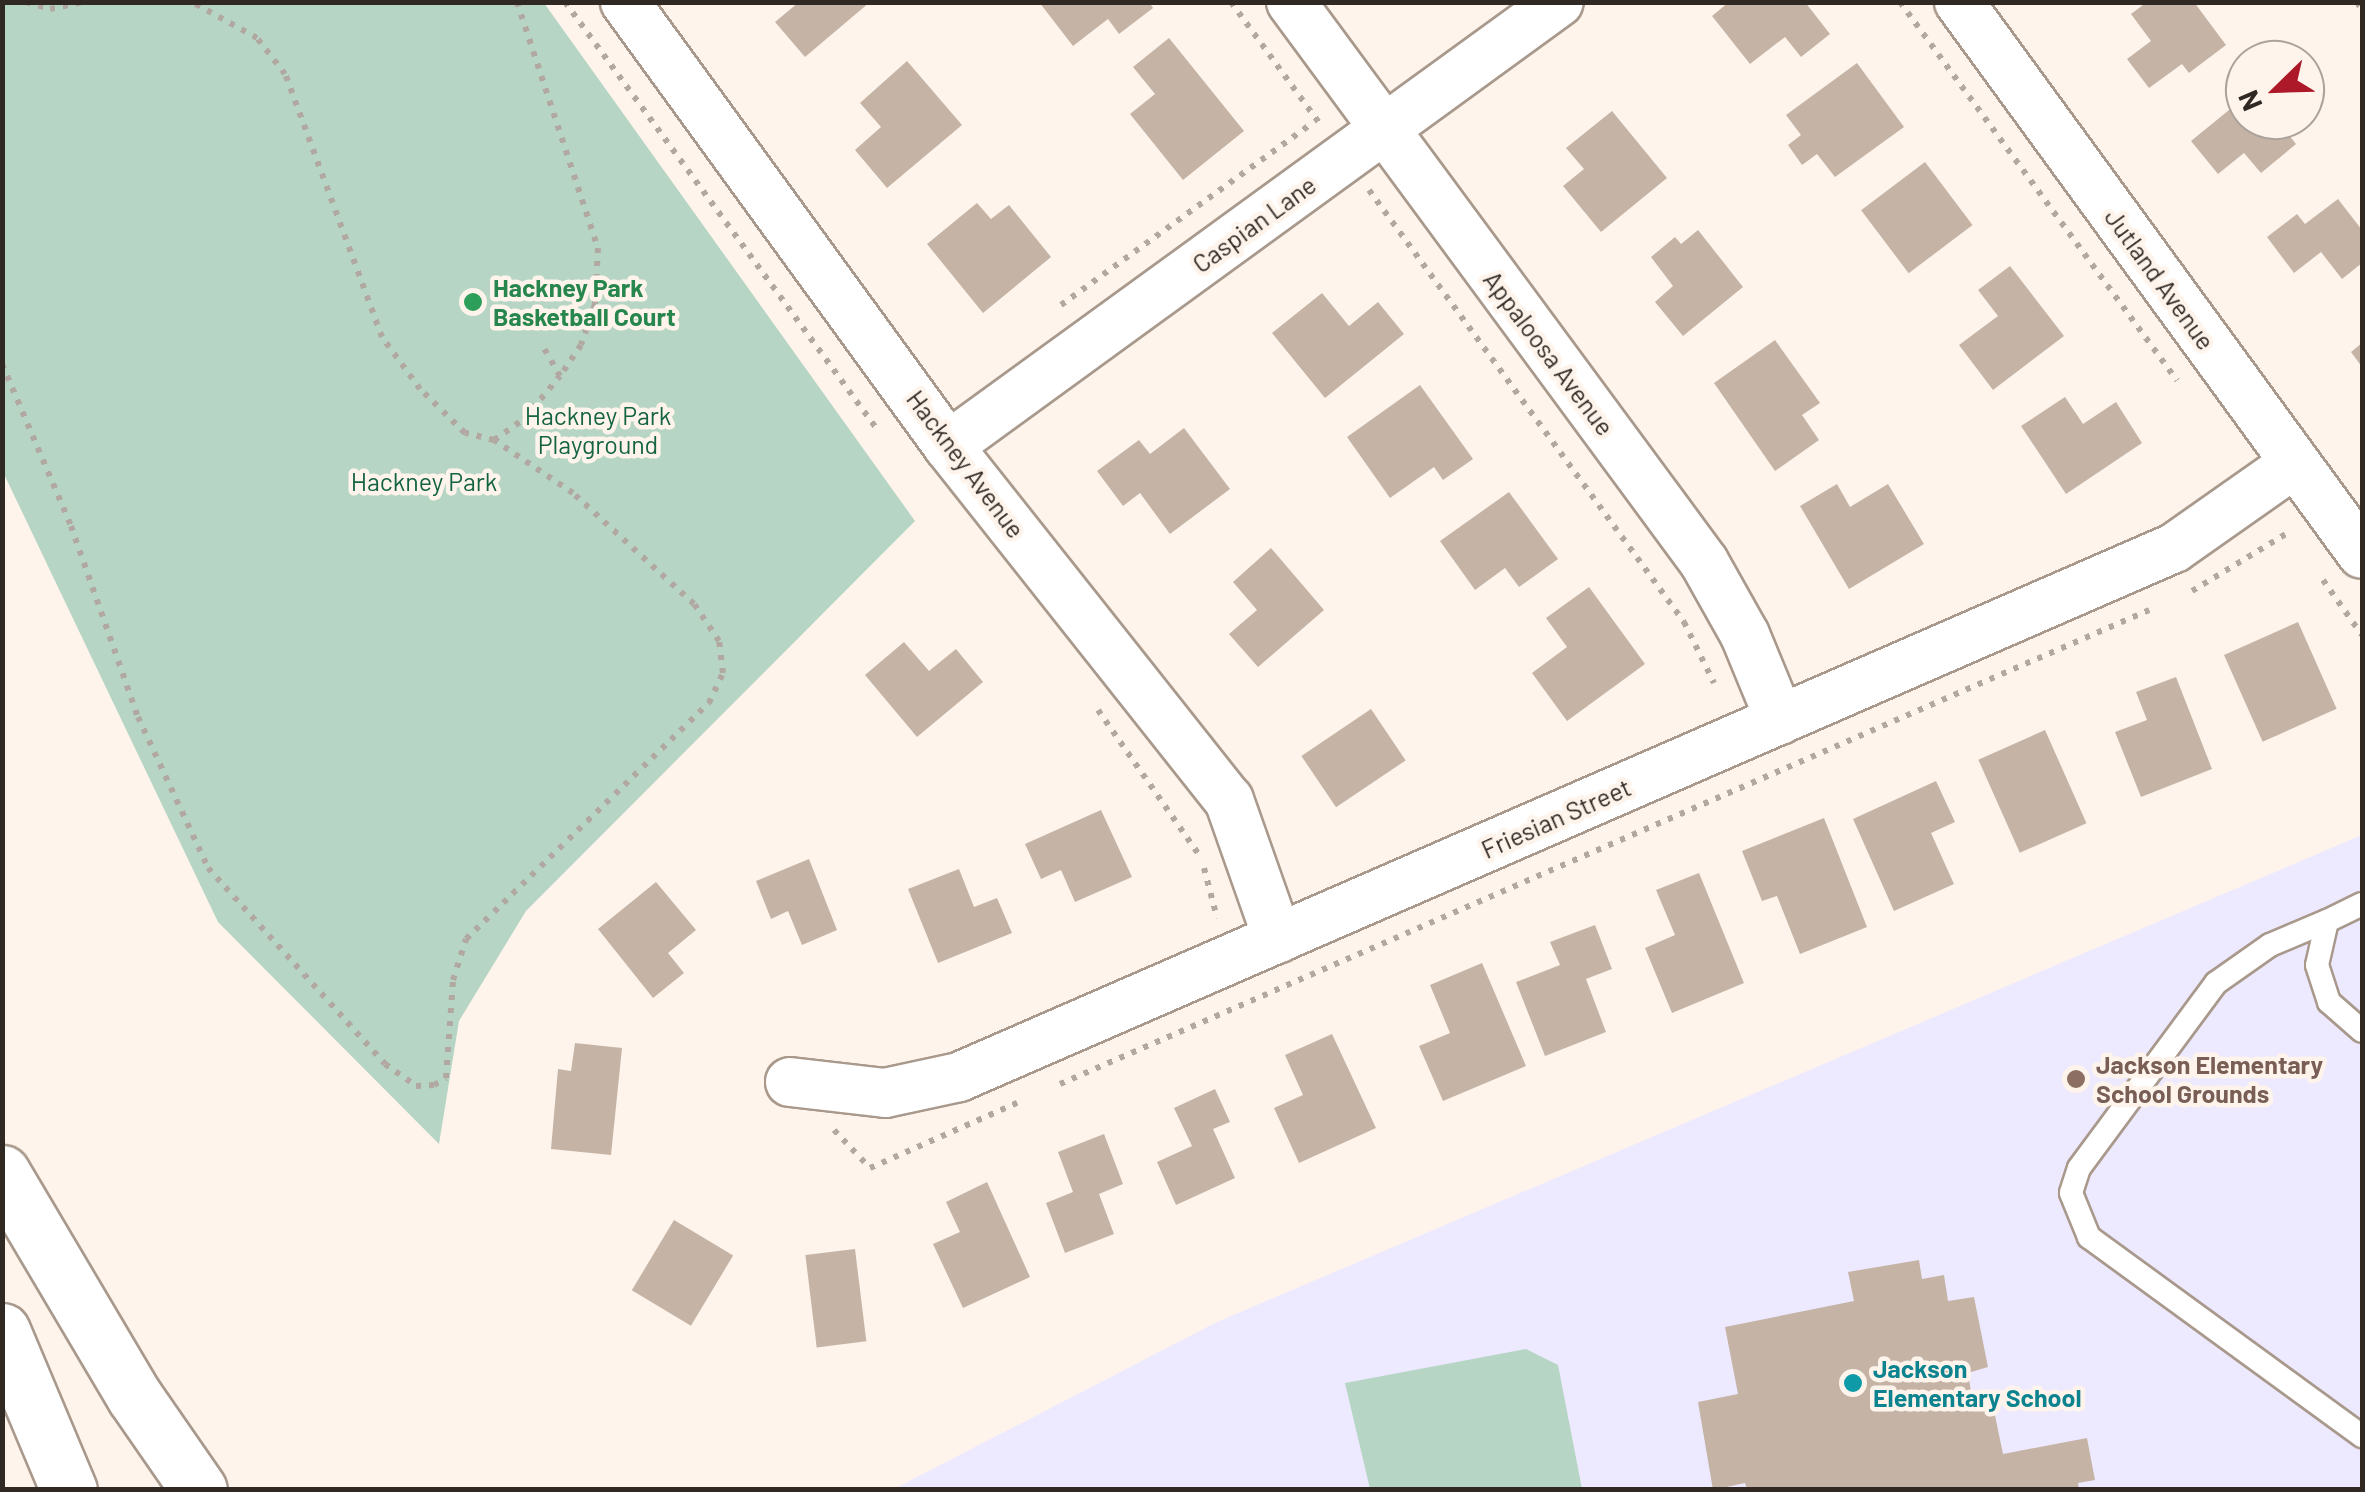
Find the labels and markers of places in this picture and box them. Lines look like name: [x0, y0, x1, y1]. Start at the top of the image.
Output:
place label: Hackney Park Basketball Court: [493, 273, 676, 332]
marker: Hackney Park Basketball Court: [462, 291, 484, 313]
place label: Jackson Elementary School Grounds: [2096, 1050, 2323, 1109]
marker: Jackson Elementary School Grounds: [2065, 1068, 2087, 1090]
place label: Jackson Elementary School: [1873, 1354, 2081, 1413]
marker: Jackson Elementary School: [1842, 1372, 1864, 1394]

